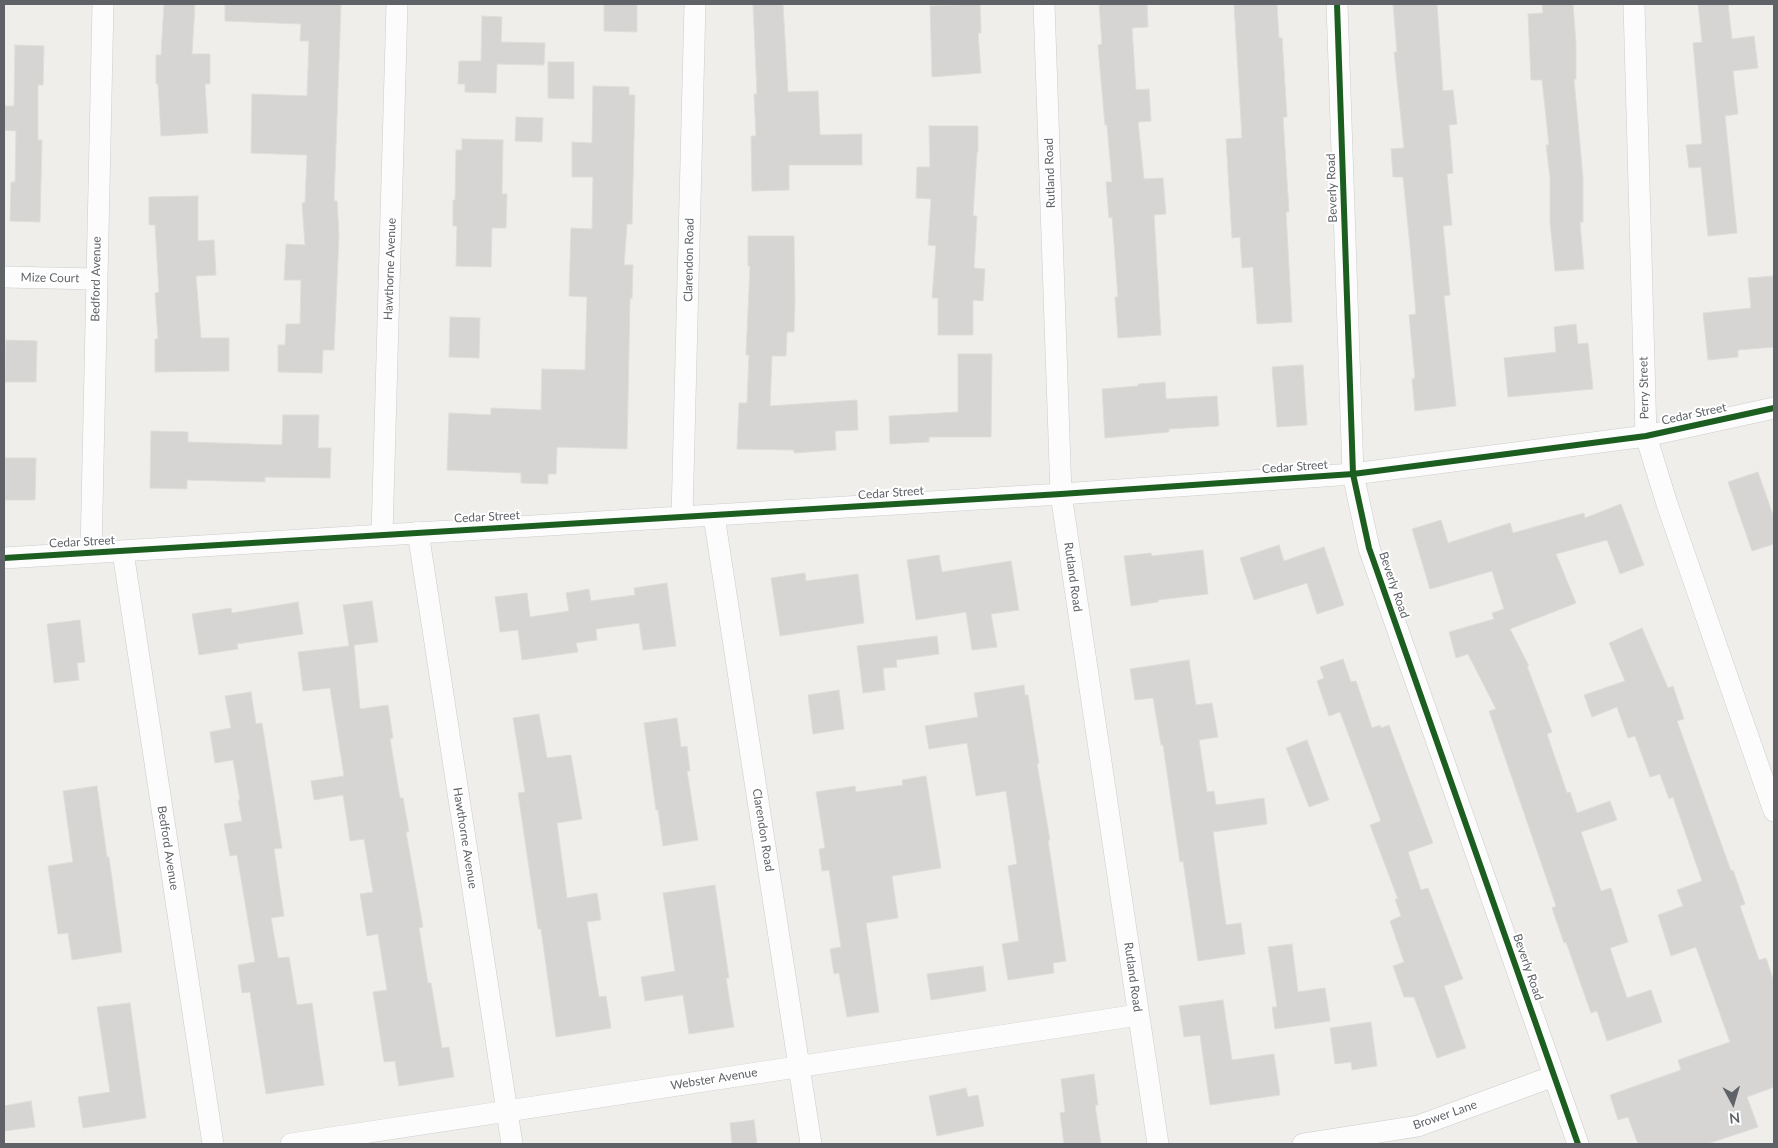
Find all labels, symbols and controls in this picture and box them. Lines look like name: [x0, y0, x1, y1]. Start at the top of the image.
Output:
street label: Rutland Road: [1042, 138, 1058, 208]
street label: Beverly Road: [1324, 153, 1340, 223]
street label: Hawthorne Avenue: [381, 218, 399, 320]
street label: Clarendon Road: [681, 218, 697, 302]
street label: Bedford Avenue: [88, 236, 104, 322]
street label: Mize Court: [21, 270, 79, 286]
street label: Perry Street: [1636, 356, 1652, 420]
street label: Cedar Street: [1660, 400, 1728, 428]
street label: Cedar Street: [1262, 458, 1328, 476]
street label: Cedar Street: [858, 484, 924, 502]
street label: Cedar Street: [454, 508, 520, 526]
street label: Cedar Street: [49, 533, 115, 551]
street label: Rutland Road: [1061, 541, 1085, 613]
street label: Beverly Road: [1376, 550, 1412, 620]
street label: Hawthorne Avenue: [450, 786, 480, 890]
street label: Clarendon Road: [749, 787, 777, 873]
street label: Bedford Avenue: [154, 805, 182, 891]
street label: Beverly Road: [1510, 932, 1546, 1002]
street label: Rutland Road: [1121, 941, 1145, 1013]
street label: Webster Avenue: [670, 1065, 758, 1093]
north arrow: [1708, 1078, 1758, 1128]
street label: Brower Lane: [1411, 1097, 1479, 1133]
text: N: [1728, 1109, 1741, 1127]

